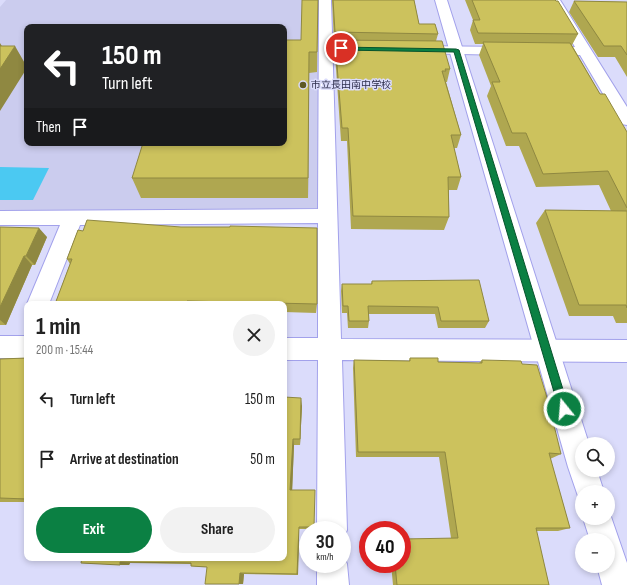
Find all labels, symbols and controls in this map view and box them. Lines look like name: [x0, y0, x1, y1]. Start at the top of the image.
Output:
pin: [324, 31, 358, 65]
icon: arrive: [330, 37, 352, 59]
text: 150 m: [102, 39, 162, 72]
icon: left: [36, 40, 88, 92]
text: Turn left: [102, 73, 153, 94]
place label: 市立長田南中学校: [311, 79, 391, 91]
marker: 市立長田南中学校: [298, 80, 308, 90]
icon: arrive: [69, 116, 91, 138]
text: Then: [36, 118, 61, 137]
text: 1 min: [36, 312, 81, 341]
button: close: [233, 314, 275, 356]
text: 200 m · 15:44: [36, 342, 93, 358]
icon: left: [36, 388, 58, 410]
position arrow: [543, 388, 585, 430]
text: Turn left: [70, 390, 115, 409]
text: 150 m: [245, 390, 275, 409]
map controls: [575, 437, 615, 573]
button: search: [575, 437, 615, 477]
icon: arrive: [36, 448, 58, 470]
text: Arrive at destination: [70, 450, 179, 469]
text: 50 m: [250, 450, 275, 469]
button: +: [575, 485, 615, 525]
button: Exit: [36, 507, 152, 553]
button: Share: [160, 507, 275, 553]
speed limit sign: 40: [359, 521, 411, 573]
text: 30: [316, 530, 334, 554]
button: −: [575, 533, 615, 573]
text: km/h: [316, 551, 334, 563]

